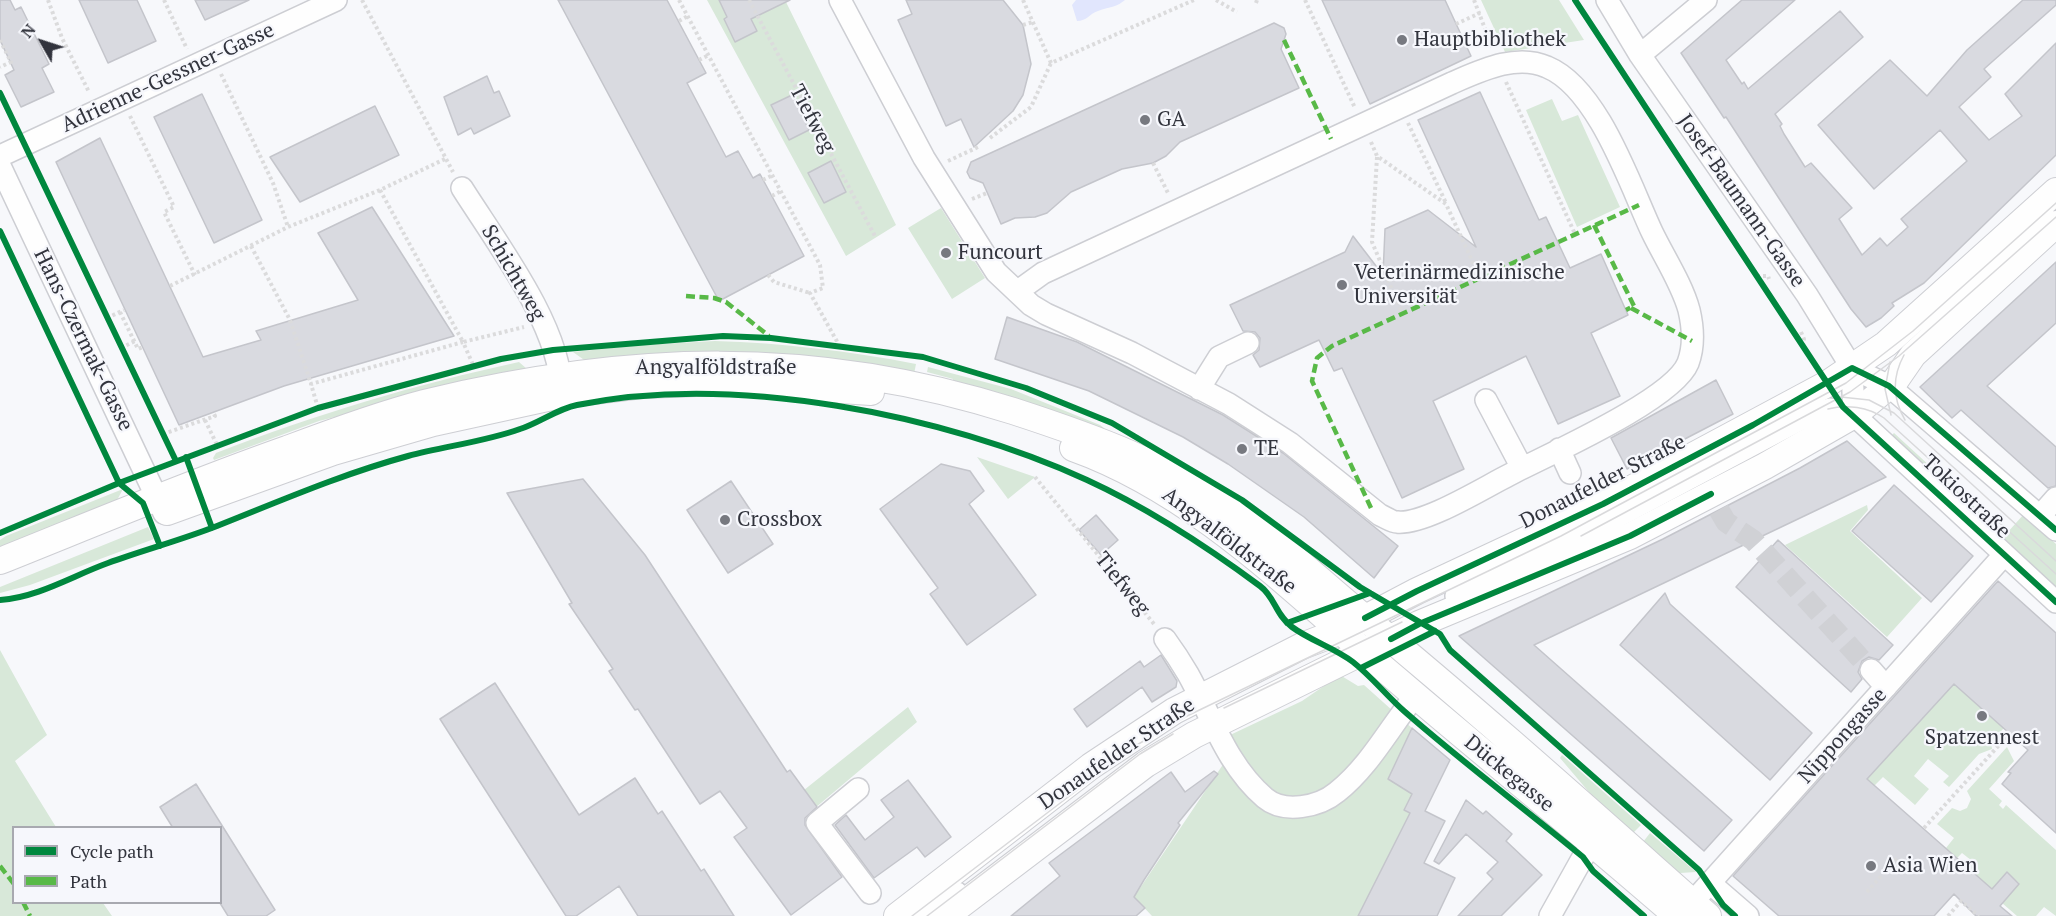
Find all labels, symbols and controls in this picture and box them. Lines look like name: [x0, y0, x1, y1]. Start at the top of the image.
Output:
north arrow: [12, 12, 72, 72]
street label: Adrienne-Gessner-Gasse: [58, 18, 278, 138]
text: N: [16, 19, 40, 42]
place label: Hauptbibliothek: [1414, 27, 1566, 53]
marker: Hauptbibliothek: [1395, 33, 1409, 47]
street label: Tiefweg: [784, 81, 840, 157]
place label: GA: [1157, 107, 1186, 133]
street label: Josef-Baumann-Gasse: [1672, 110, 1810, 292]
marker: GA: [1138, 113, 1152, 127]
street label: Schichtweg: [476, 221, 550, 325]
place label: Funcourt: [958, 240, 1043, 266]
street label: Hans-Czermak-Gasse: [28, 245, 138, 435]
marker: Funcourt: [939, 246, 953, 260]
place label: Veterinärmedizinische Universität: [1354, 260, 1565, 310]
marker: Veterinärmedizinische Universität: [1335, 278, 1349, 292]
street label: Angyalföldstraße: [635, 355, 797, 381]
street label: Donaufelder Straße: [1516, 429, 1690, 535]
place label: TE: [1254, 436, 1279, 462]
marker: TE: [1235, 442, 1249, 456]
street label: Tokiostraße: [1917, 450, 2015, 544]
street label: Angyalföldstraße: [1157, 482, 1301, 600]
place label: Crossbox: [737, 507, 822, 533]
marker: Crossbox: [718, 513, 732, 527]
street label: Tiefweg: [1089, 547, 1155, 621]
street label: Nippongasse: [1794, 683, 1892, 789]
street label: Donaufelder Straße: [1034, 693, 1200, 815]
marker: Spatzennest: [1975, 709, 1989, 723]
place label: Spatzennest: [1925, 725, 2039, 751]
street label: Dückegasse: [1459, 730, 1559, 818]
legend: [12, 826, 222, 904]
text: Cycle path: [70, 839, 154, 863]
place label: Asia Wien: [1883, 853, 1977, 879]
marker: Asia Wien: [1864, 859, 1878, 873]
text: Path: [70, 869, 107, 893]

